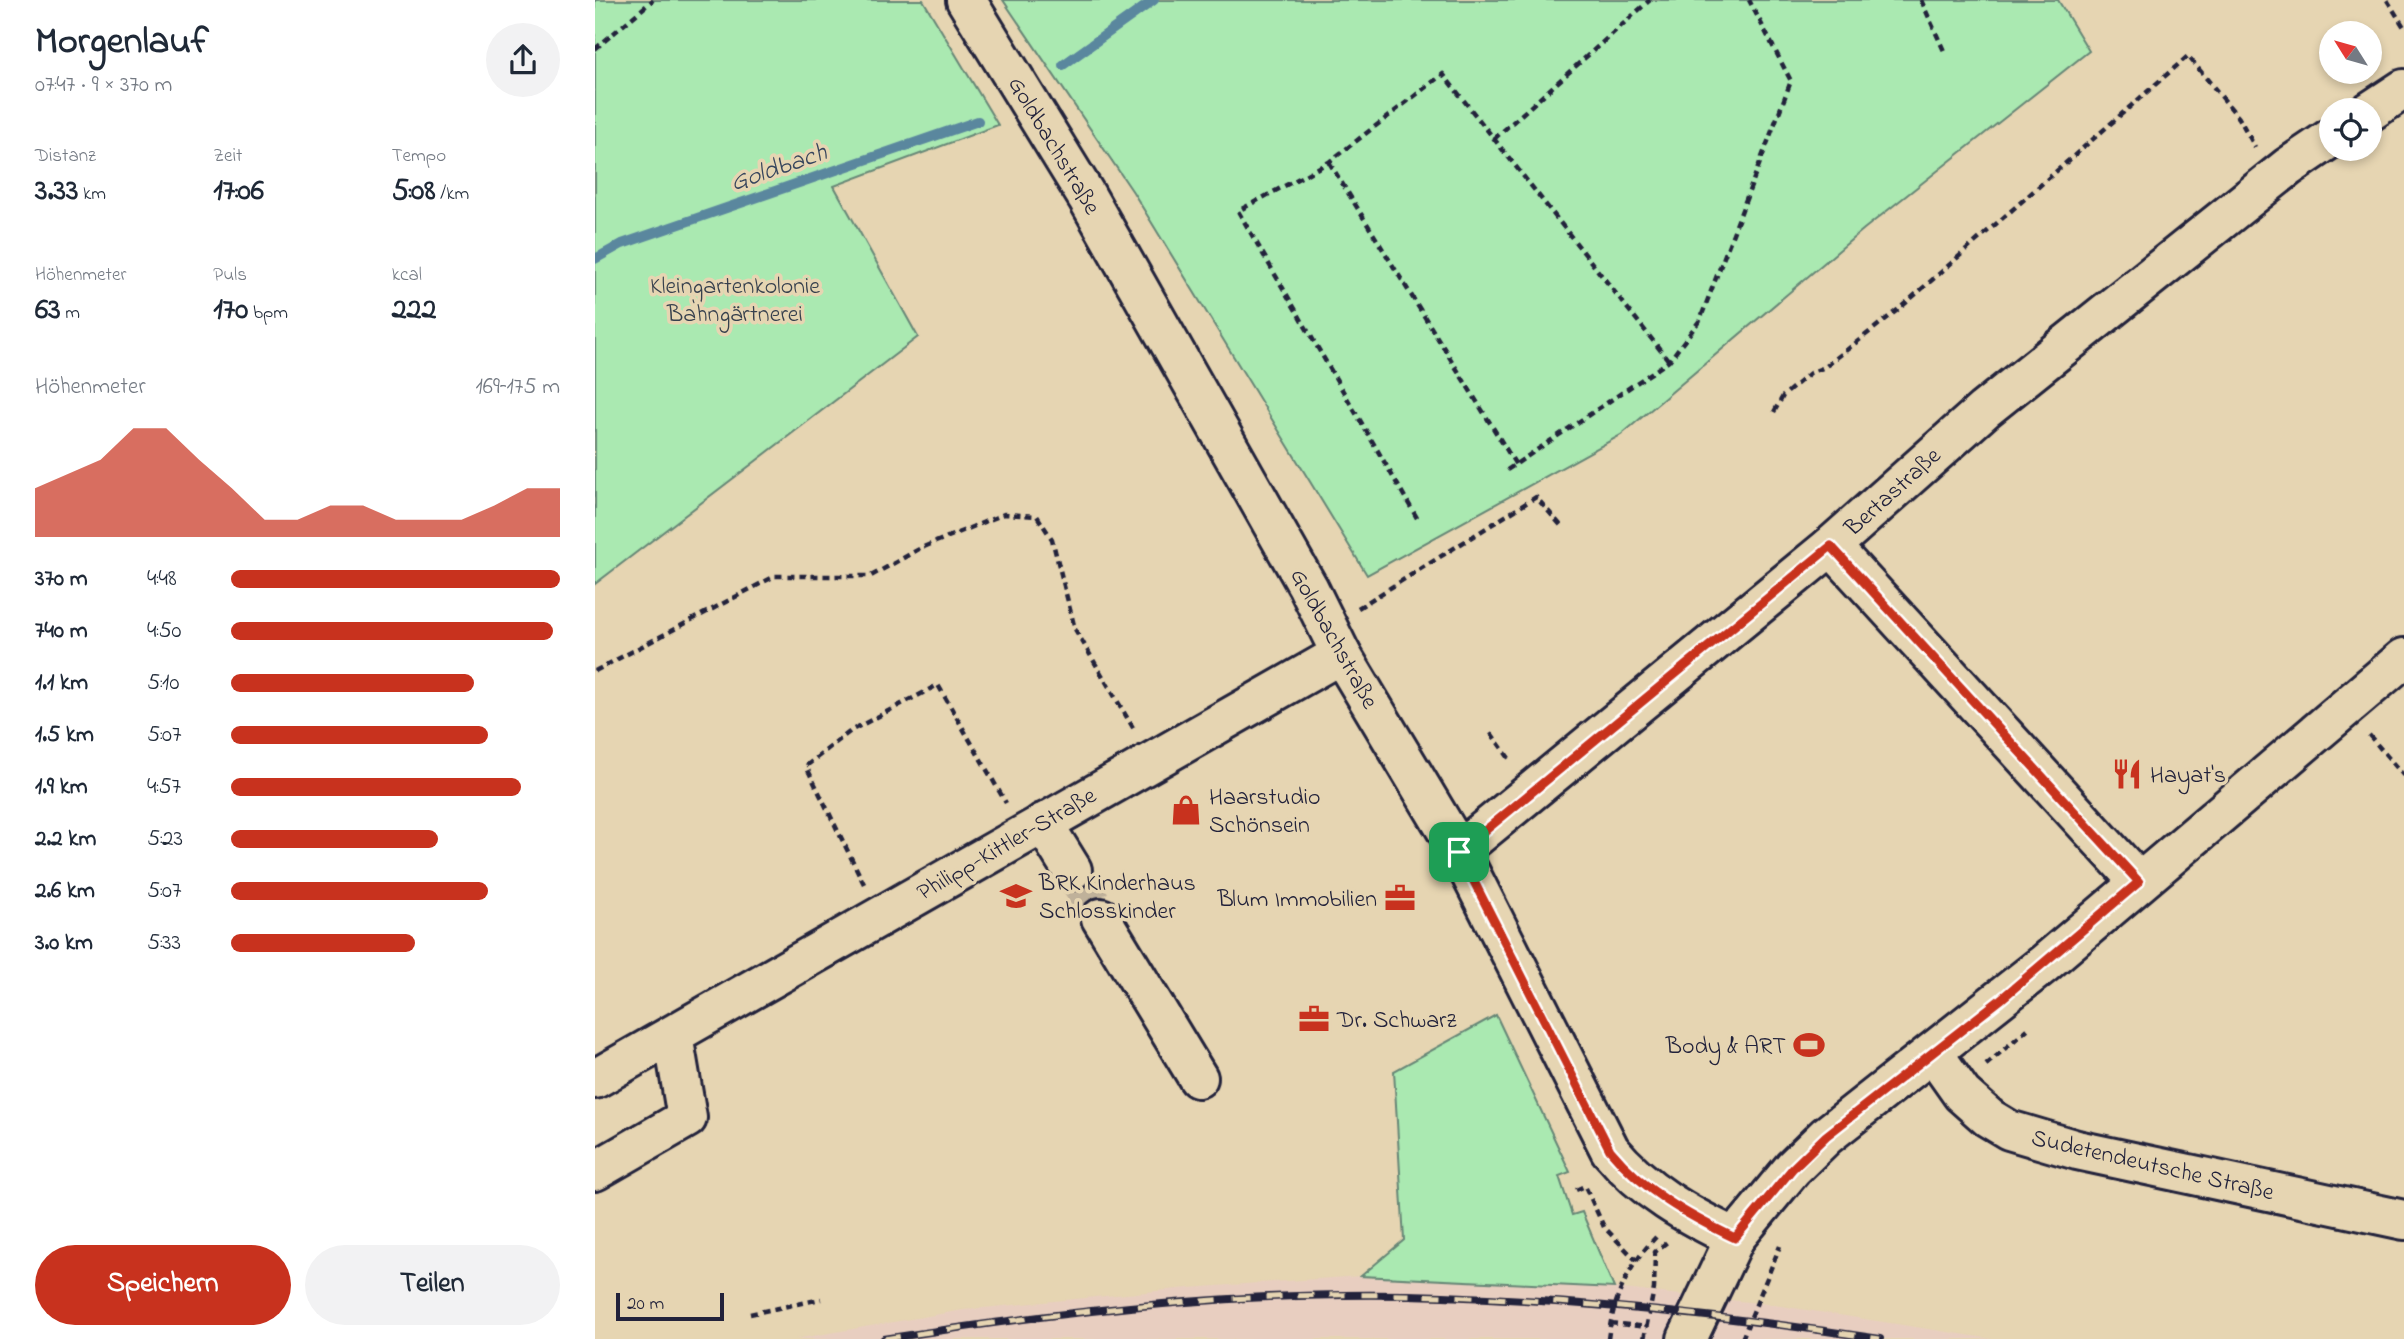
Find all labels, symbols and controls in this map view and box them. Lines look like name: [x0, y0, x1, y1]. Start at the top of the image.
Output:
text: Morgenlauf: [35, 15, 209, 71]
north arrow: [2319, 21, 2382, 84]
map controls: [2319, 21, 2382, 161]
button: share: [486, 23, 560, 97]
text: 07:47 · 9 × 370 m: [35, 69, 172, 102]
street label: Goldbachstraße: [998, 70, 1108, 222]
button: locate: [2319, 98, 2382, 161]
water label: Goldbach: [726, 134, 833, 203]
text: Distanz: [35, 143, 96, 170]
text: Zeit: [213, 143, 242, 170]
text: Tempo: [392, 143, 446, 170]
text: 3.33: [35, 170, 78, 214]
text: 17:06: [213, 170, 264, 214]
text: 5:08: [392, 170, 436, 214]
text: km: [78, 181, 106, 208]
text: /km: [436, 181, 469, 208]
text: Höhenmeter: [35, 262, 126, 289]
text: Puls: [213, 262, 247, 289]
text: kcal: [392, 262, 422, 289]
park label: Kleingartenkolonie Bahngärtnerei: [650, 270, 820, 333]
text: 63: [35, 289, 61, 333]
text: 170: [213, 289, 248, 333]
text: 222: [392, 289, 436, 333]
text: m: [61, 300, 80, 327]
text: bpm: [248, 300, 288, 327]
text: Höhenmeter: [35, 371, 146, 404]
text: 169–175 m: [475, 371, 560, 404]
street label: Bertastraße: [1837, 440, 1950, 546]
text: 370 m: [35, 563, 88, 596]
text: 4:48: [147, 563, 177, 596]
street label: Goldbachstraße: [1280, 563, 1386, 716]
text: 740 m: [35, 615, 88, 648]
text: 4:50: [147, 615, 182, 648]
text: 1.1 km: [35, 667, 88, 700]
text: 5:10: [147, 667, 179, 700]
text: 1.5 km: [35, 719, 94, 752]
text: 5:07: [147, 719, 182, 752]
restaurant icon: Hayat's: [2110, 757, 2144, 791]
place label: Hayat's: [2150, 759, 2226, 795]
text: 1.9 km: [35, 771, 88, 804]
text: 4:57: [147, 771, 181, 804]
street label: Philipp-Kittler-Straße: [911, 779, 1104, 911]
place label: Haarstudio Schönsein: [1209, 781, 1321, 844]
shop icon: Haarstudio Schönsein: [1169, 793, 1203, 827]
pin: [1429, 822, 1489, 882]
text: 2.2 km: [35, 823, 96, 856]
text: 5:23: [147, 823, 183, 856]
icon: arrive: [1440, 833, 1478, 871]
place label: BRK Kinderhaus Schlosskinder: [1038, 867, 1196, 930]
text: 2.6 km: [35, 875, 95, 908]
text: 5:07: [147, 875, 182, 908]
school or university icon: BRK Kinderhaus Schlosskinder: [999, 879, 1033, 913]
office icon: Blum Immobilien: [1383, 881, 1417, 915]
place label: Blum Immobilien: [1216, 883, 1377, 918]
text: 3.0 km: [35, 927, 93, 960]
text: 5:33: [147, 927, 181, 960]
office icon: Dr. Schwarz: [1297, 1002, 1331, 1036]
place label: Dr. Schwarz: [1336, 1004, 1458, 1039]
sports icon: Body & ART: [1792, 1028, 1826, 1062]
place label: Body & ART: [1665, 1030, 1786, 1066]
street label: Sudetendeutsche Straße: [2028, 1121, 2277, 1211]
button: Speichern: [35, 1245, 291, 1325]
button: Teilen: [305, 1245, 560, 1325]
scale bar: [616, 1290, 725, 1322]
text: 20 m: [627, 1291, 664, 1318]

